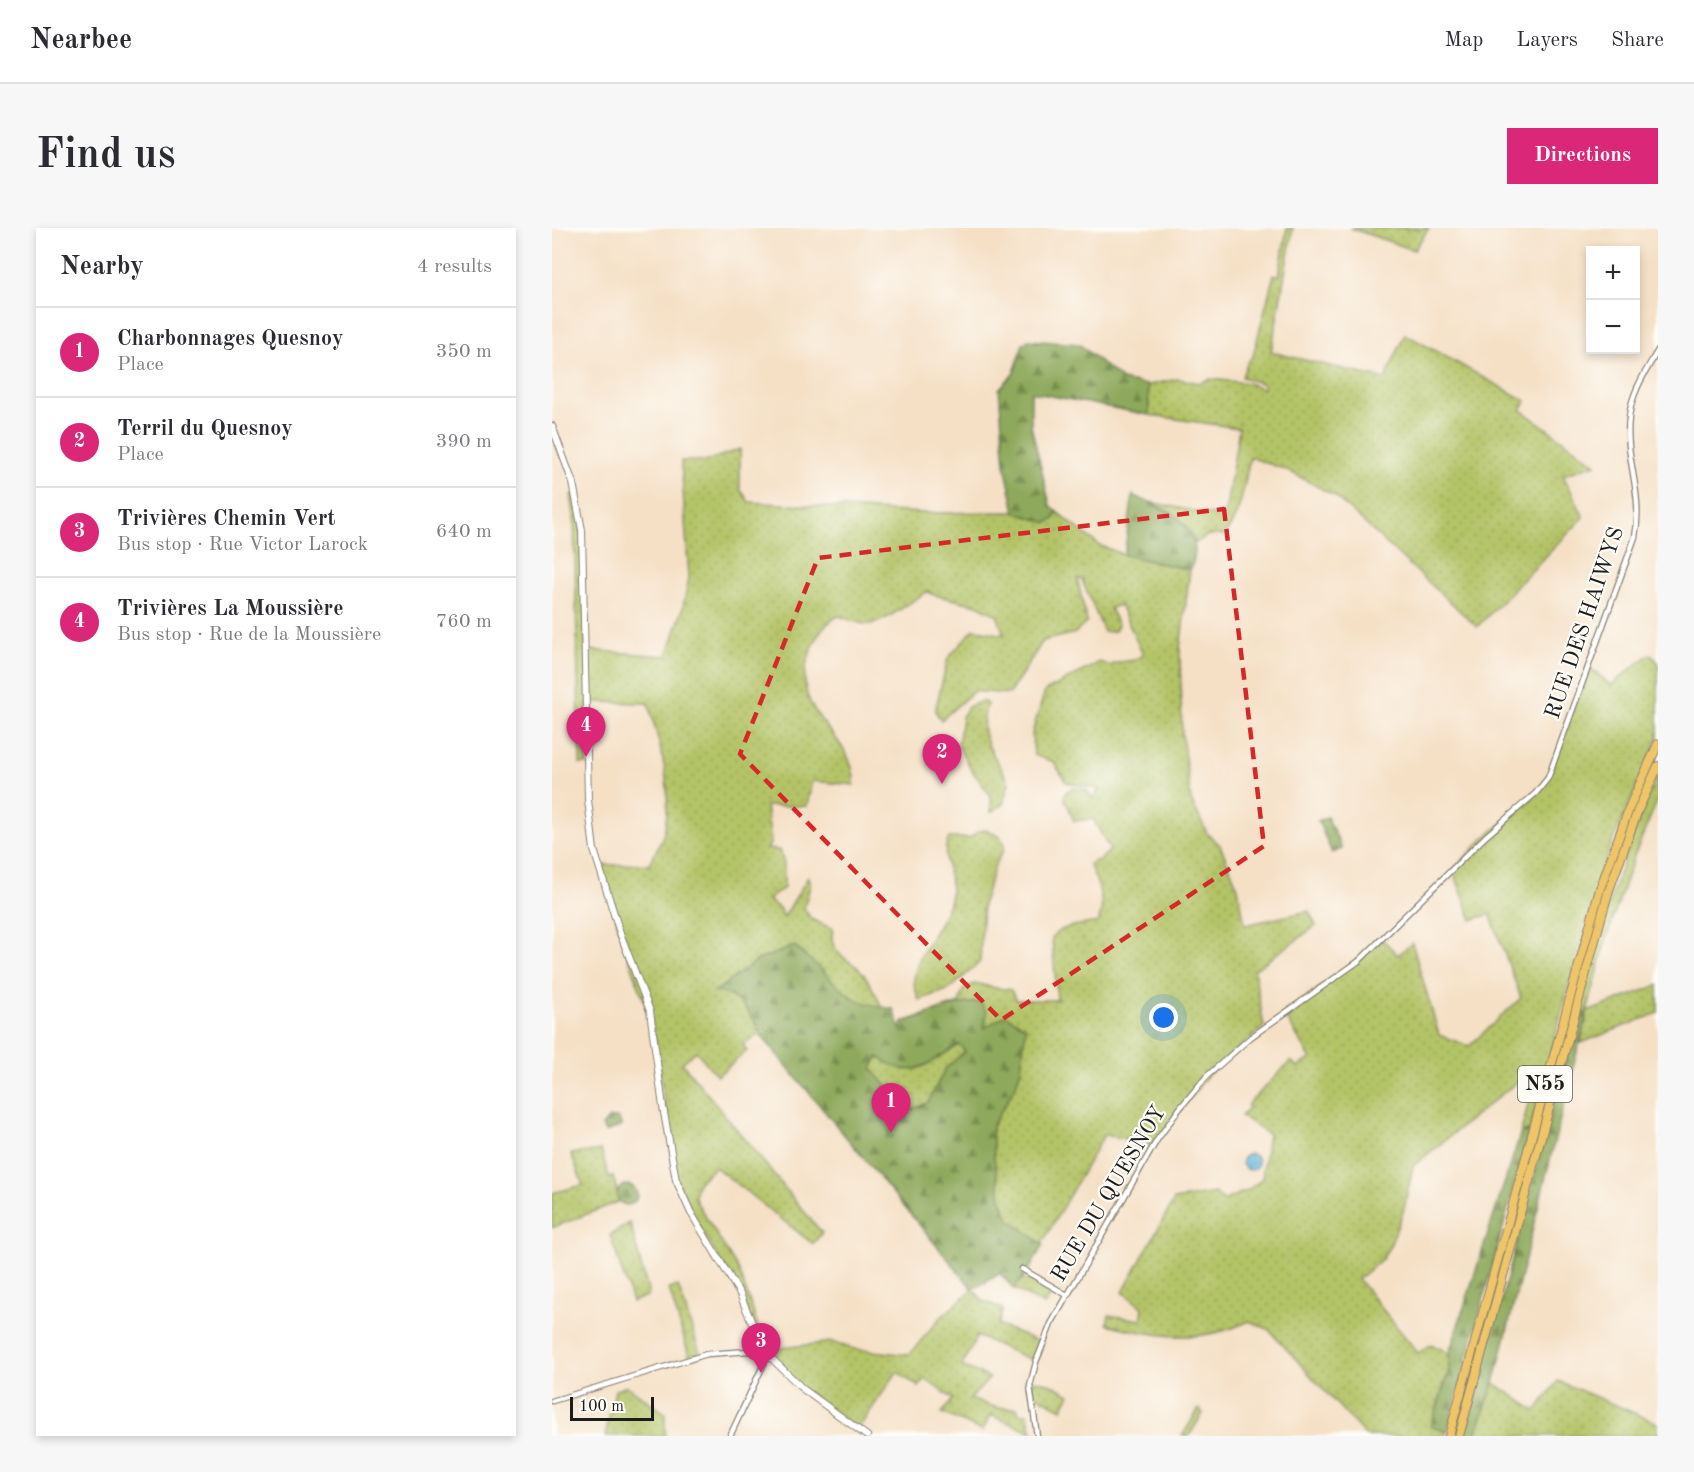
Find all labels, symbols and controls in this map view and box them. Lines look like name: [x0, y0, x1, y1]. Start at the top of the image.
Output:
text: Nearbee: [30, 27, 132, 55]
text: Map: [1444, 30, 1483, 51]
text: Layers: [1516, 30, 1578, 51]
text: Share: [1611, 30, 1664, 51]
button: Directions: [1507, 128, 1658, 184]
text: Find us: [36, 135, 175, 177]
map controls: [1586, 246, 1640, 354]
button: +: [1586, 246, 1640, 300]
text: Nearby: [60, 254, 144, 280]
text: 4 results: [417, 257, 492, 277]
button: −: [1586, 300, 1640, 354]
text: Charbonnages Quesnoy: [117, 328, 344, 350]
text: 1: [74, 342, 85, 362]
text: 350 m: [436, 342, 492, 362]
text: Place: [117, 355, 164, 375]
text: Terril du Quesnoy: [117, 418, 293, 440]
text: 2: [74, 432, 85, 452]
text: 390 m: [436, 432, 492, 452]
text: Place: [117, 445, 164, 465]
text: Trivières Chemin Vert: [117, 508, 335, 530]
text: 3: [74, 522, 85, 542]
text: 640 m: [436, 522, 492, 542]
street label: RUE DES HAIWYS: [1542, 524, 1628, 722]
text: Bus stop · Rue Victor Larock: [117, 535, 368, 555]
text: Trivières La Moussière: [117, 598, 344, 620]
text: 4: [74, 612, 85, 632]
text: 760 m: [436, 612, 492, 632]
text: Bus stop · Rue de la Moussière: [117, 625, 381, 645]
pin: 4: [567, 708, 606, 757]
pin: 2: [922, 734, 962, 784]
your location: [1149, 1003, 1178, 1032]
road number: N55: [1518, 1066, 1572, 1102]
pin: 1: [872, 1084, 910, 1133]
street label: RUE DU QUESNOY: [1048, 1102, 1170, 1286]
pin: 3: [742, 1324, 780, 1373]
scale bar: [570, 1394, 654, 1422]
text: 100 m: [579, 1399, 624, 1415]

